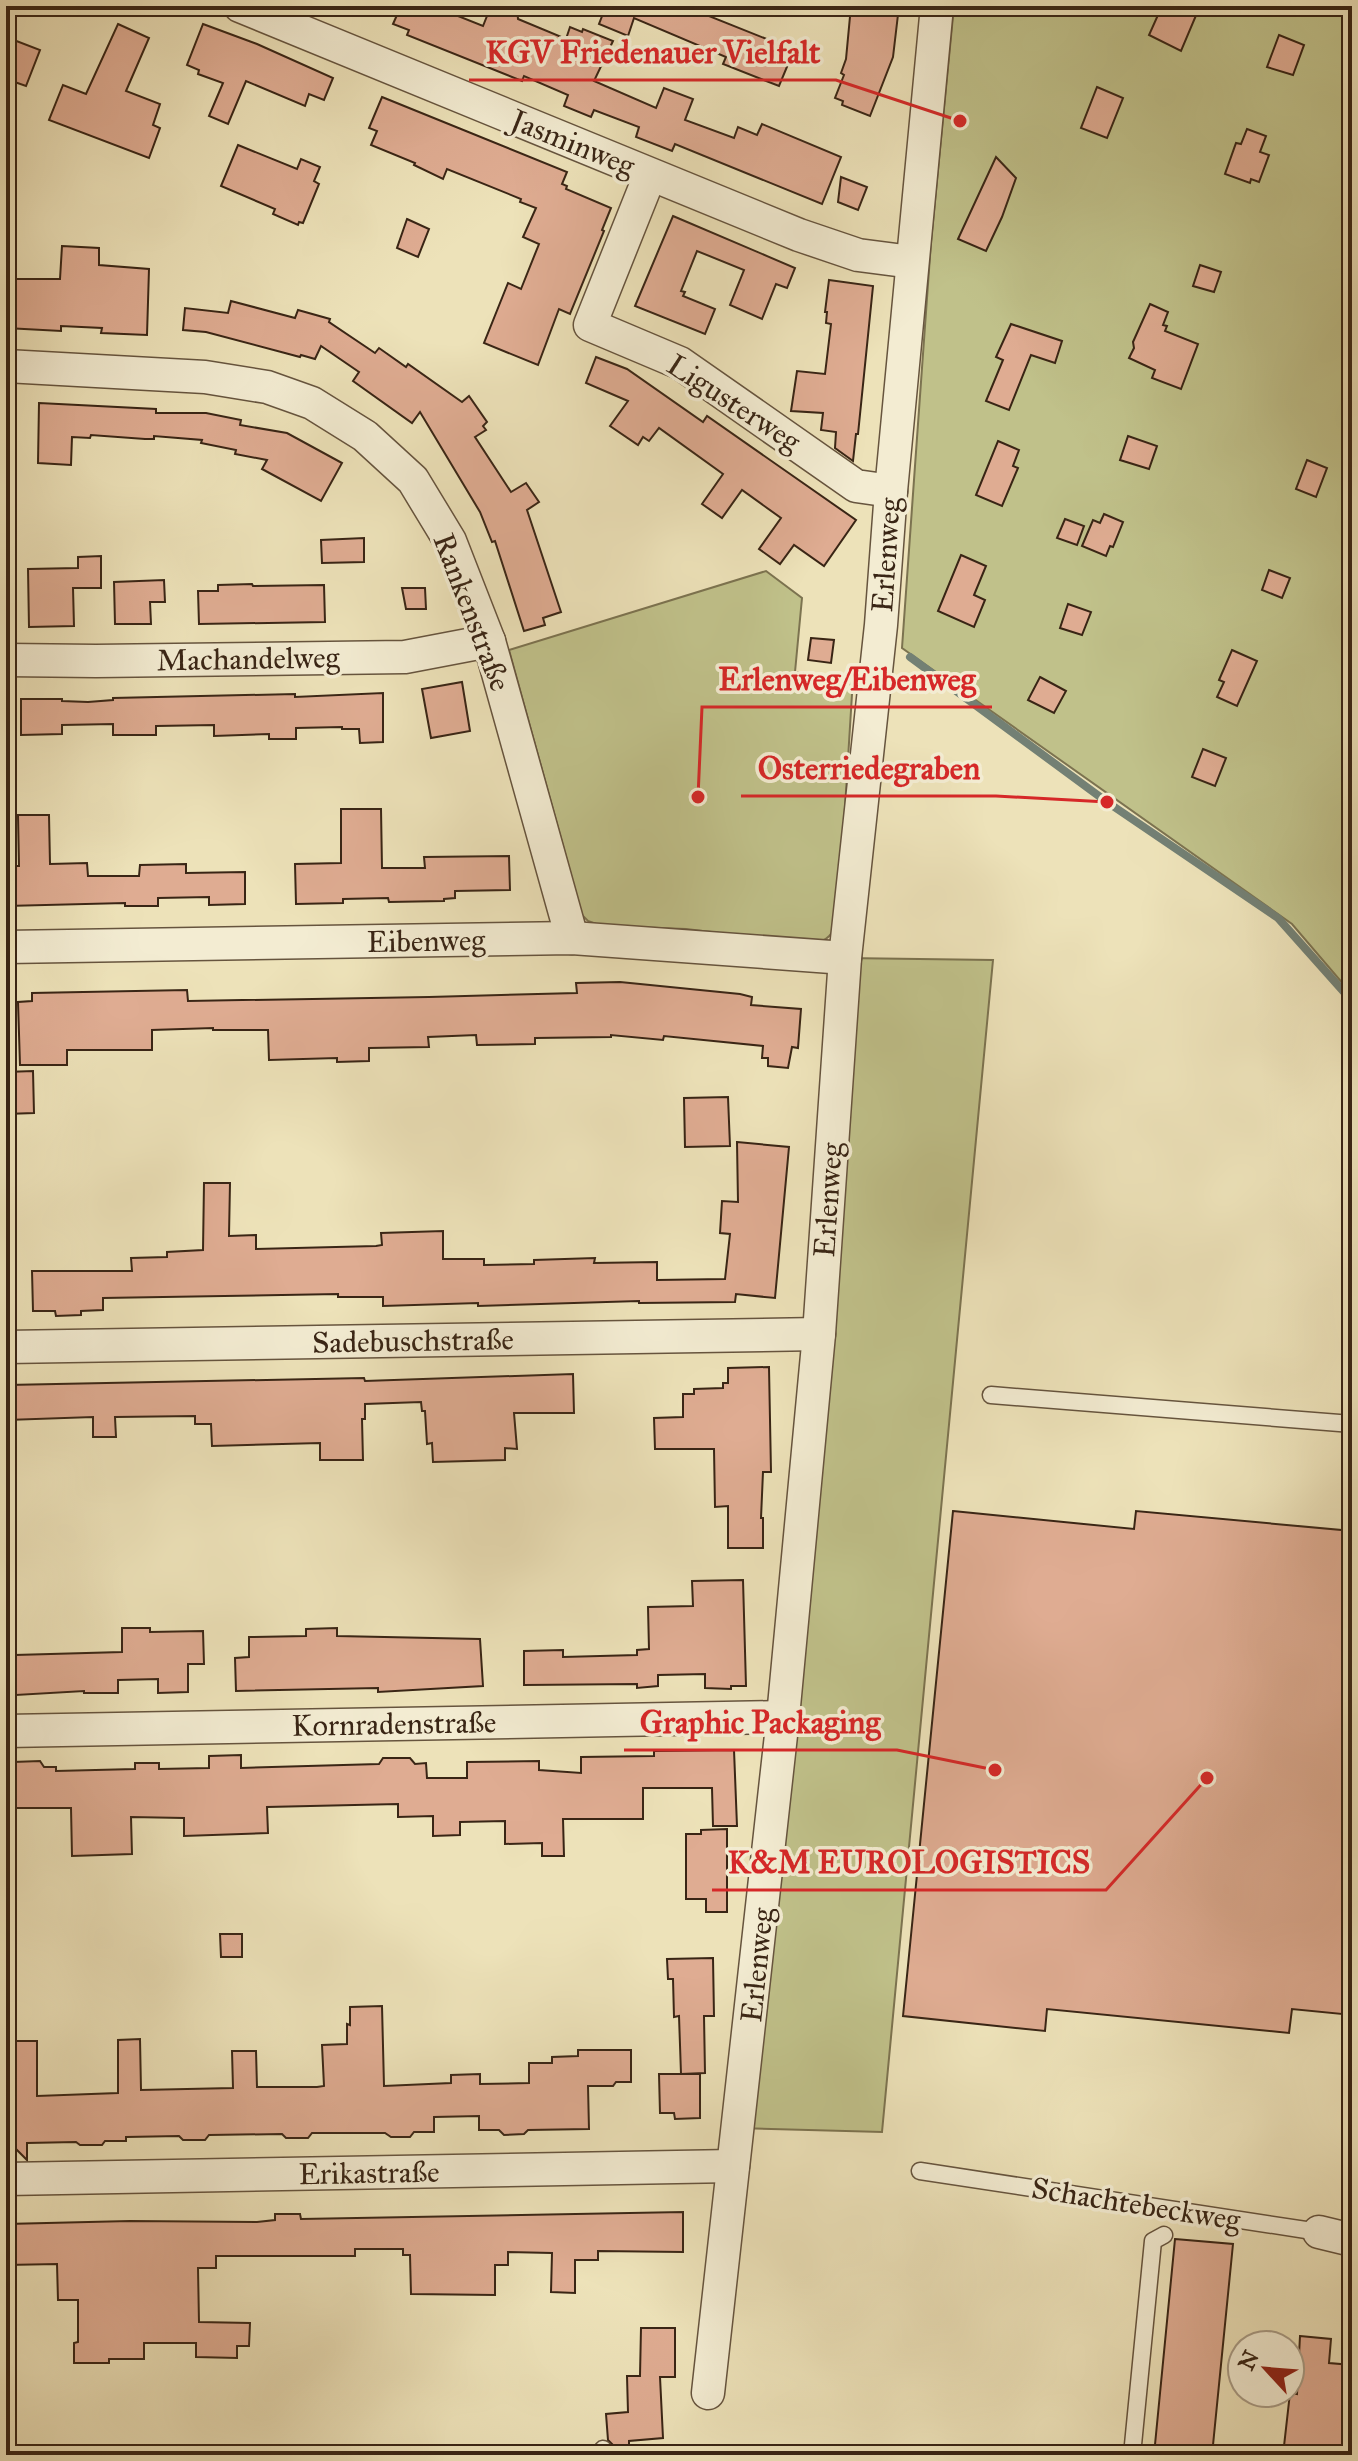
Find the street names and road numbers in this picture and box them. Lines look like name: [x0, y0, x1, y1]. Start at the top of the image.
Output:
street label: Jasminweg: [503, 101, 641, 184]
street label: Ligusterweg: [660, 346, 808, 460]
street label: Erlenweg: [864, 495, 908, 614]
street label: Rankenstraße: [425, 528, 519, 696]
street label: Machandelweg: [156, 639, 341, 679]
street label: Eibenweg: [366, 922, 487, 960]
street label: Erlenweg: [806, 1140, 850, 1259]
street label: Sadebuschstraße: [312, 1321, 514, 1361]
street label: Kornradenstraße: [291, 1704, 497, 1744]
street label: Erlenweg: [733, 1905, 781, 2024]
street label: Erikastraße: [298, 2154, 440, 2192]
street label: Schachtebeckweg: [1029, 2170, 1244, 2238]

